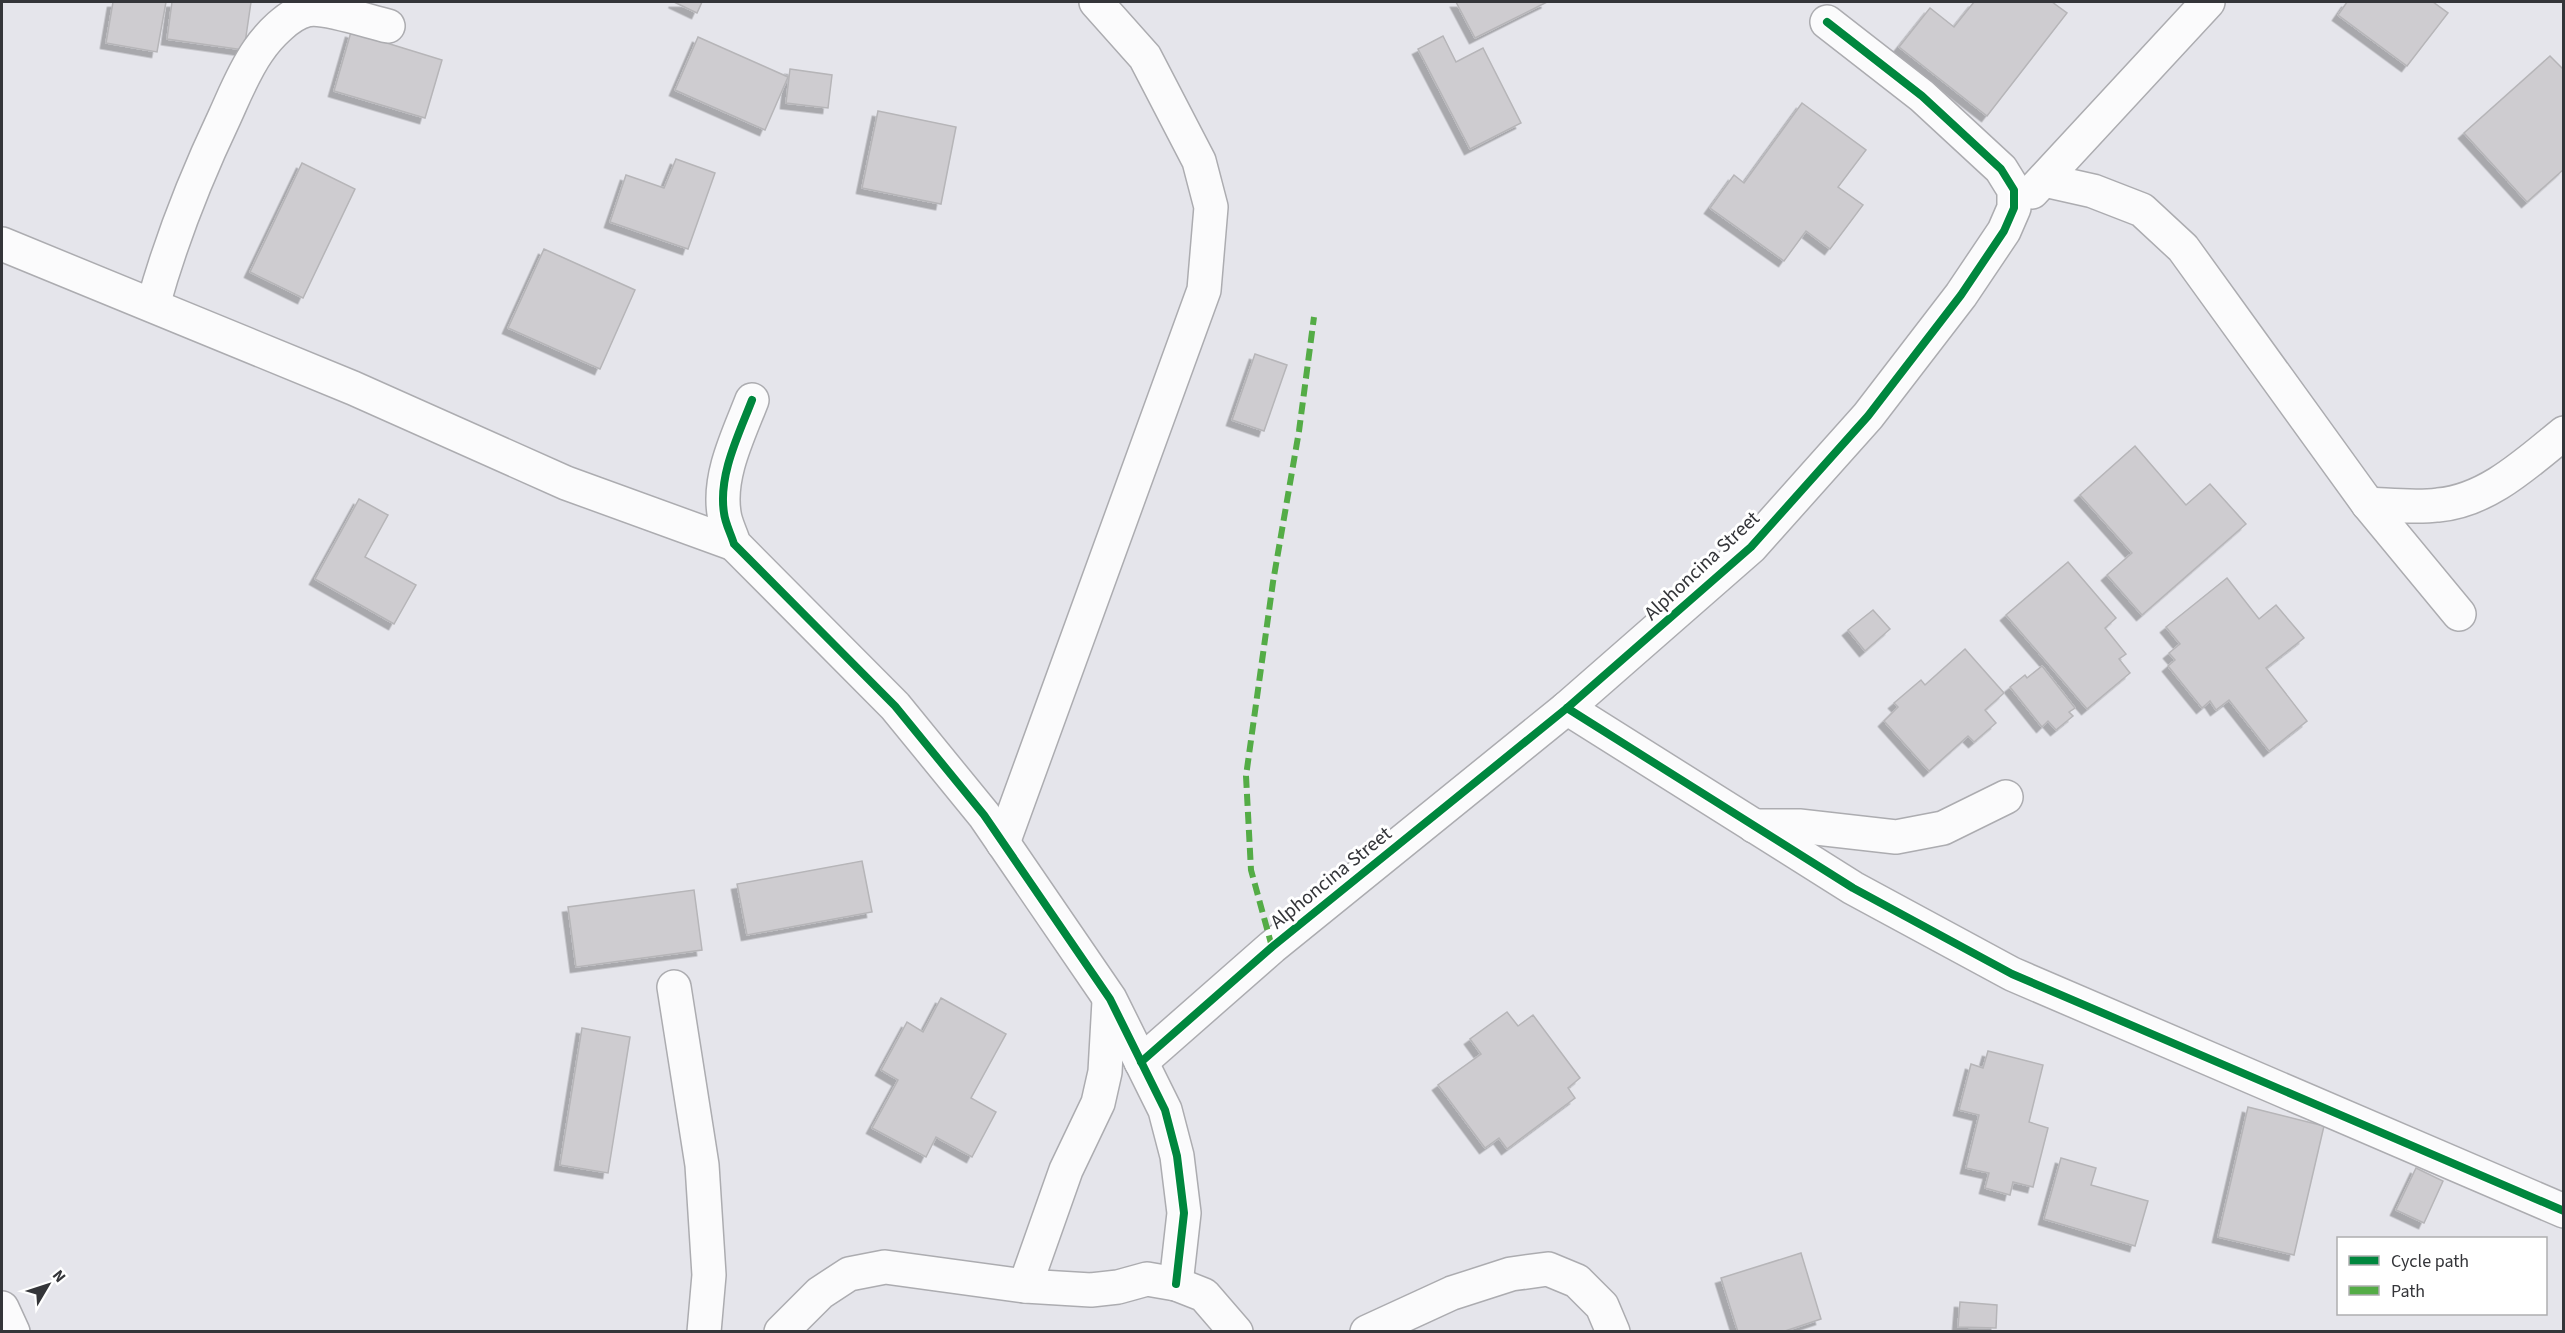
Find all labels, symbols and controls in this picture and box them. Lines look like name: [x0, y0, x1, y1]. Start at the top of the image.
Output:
street label: Alphoncina Street: [1638, 505, 1766, 627]
street label: Alphoncina Street: [1264, 820, 1398, 936]
legend: [2337, 1237, 2547, 1315]
text: Cycle path: [2391, 1249, 2469, 1274]
north arrow: [18, 1255, 78, 1315]
text: N: [47, 1265, 71, 1287]
text: Path: [2391, 1279, 2425, 1304]

